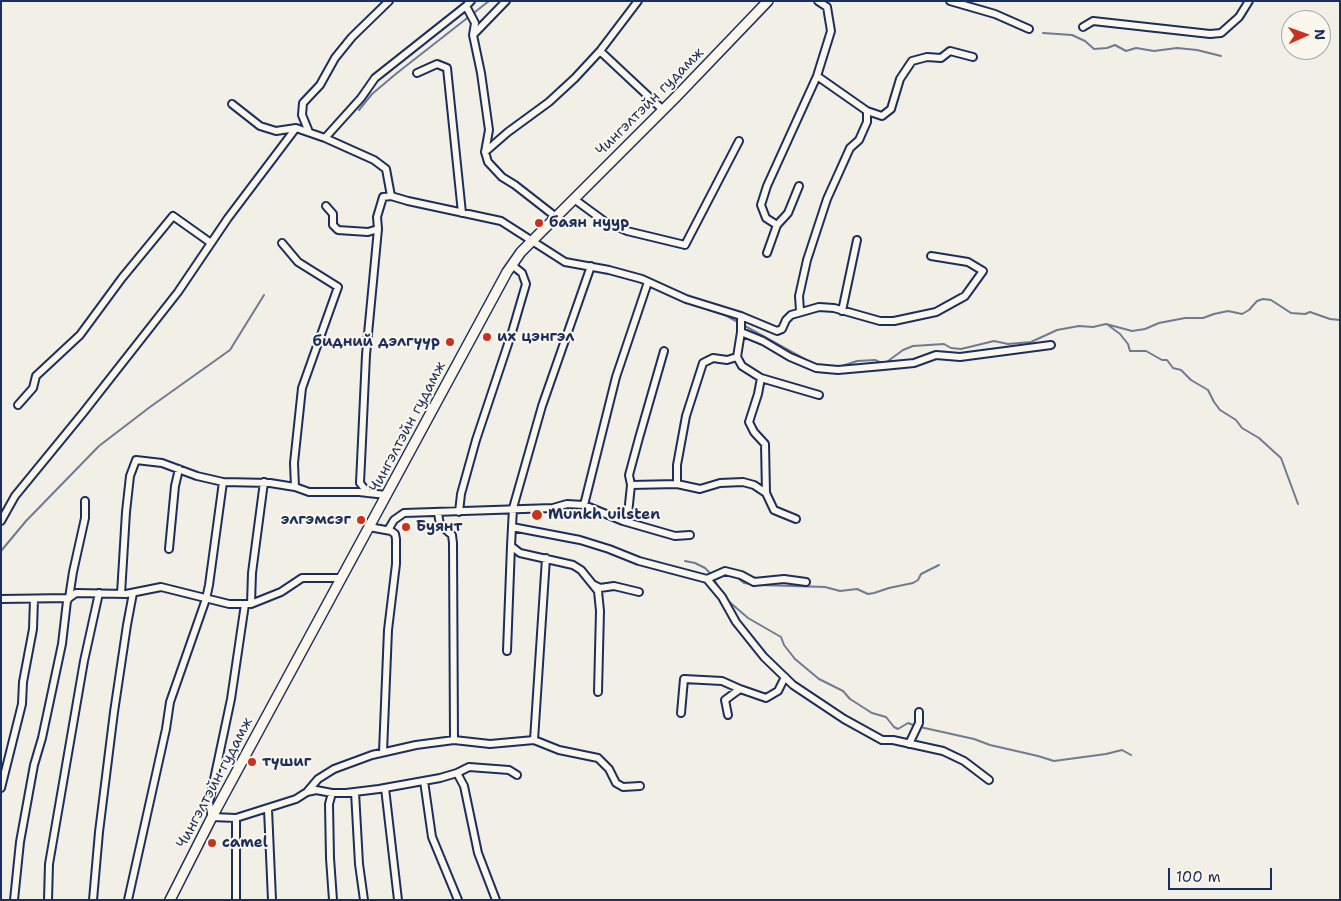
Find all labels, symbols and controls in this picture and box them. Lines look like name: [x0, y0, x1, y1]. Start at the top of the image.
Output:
north arrow: [1281, 10, 1331, 60]
text: N: [1311, 29, 1329, 40]
street label: Чингэлтэйн гудамж: [592, 44, 708, 160]
place label: баян нуур: [549, 214, 629, 232]
marker: баян нуур: [533, 217, 545, 229]
place label: их цэнгэл: [497, 328, 574, 346]
marker: их цэнгэл: [481, 331, 493, 343]
place label: бидний дэлгүүр: [313, 333, 440, 351]
marker: бидний дэлгүүр: [444, 336, 456, 348]
street label: Чингэлтэйн гудамж: [366, 359, 450, 495]
place label: Munkh uilsten: [548, 506, 660, 524]
marker: Munkh uilsten: [530, 508, 544, 522]
place label: элгэмсэг: [281, 511, 351, 529]
marker: элгэмсэг: [355, 514, 367, 526]
place label: Буянт: [416, 518, 462, 536]
marker: Буянт: [400, 521, 412, 533]
street label: Чингэлтэйн гудамж: [173, 715, 257, 851]
place label: түшиг: [262, 753, 311, 771]
marker: түшиг: [246, 756, 258, 768]
place label: camel: [222, 834, 268, 852]
marker: camel: [206, 837, 218, 849]
scale bar: [1171, 858, 1275, 890]
text: 100 m: [1176, 867, 1221, 887]

